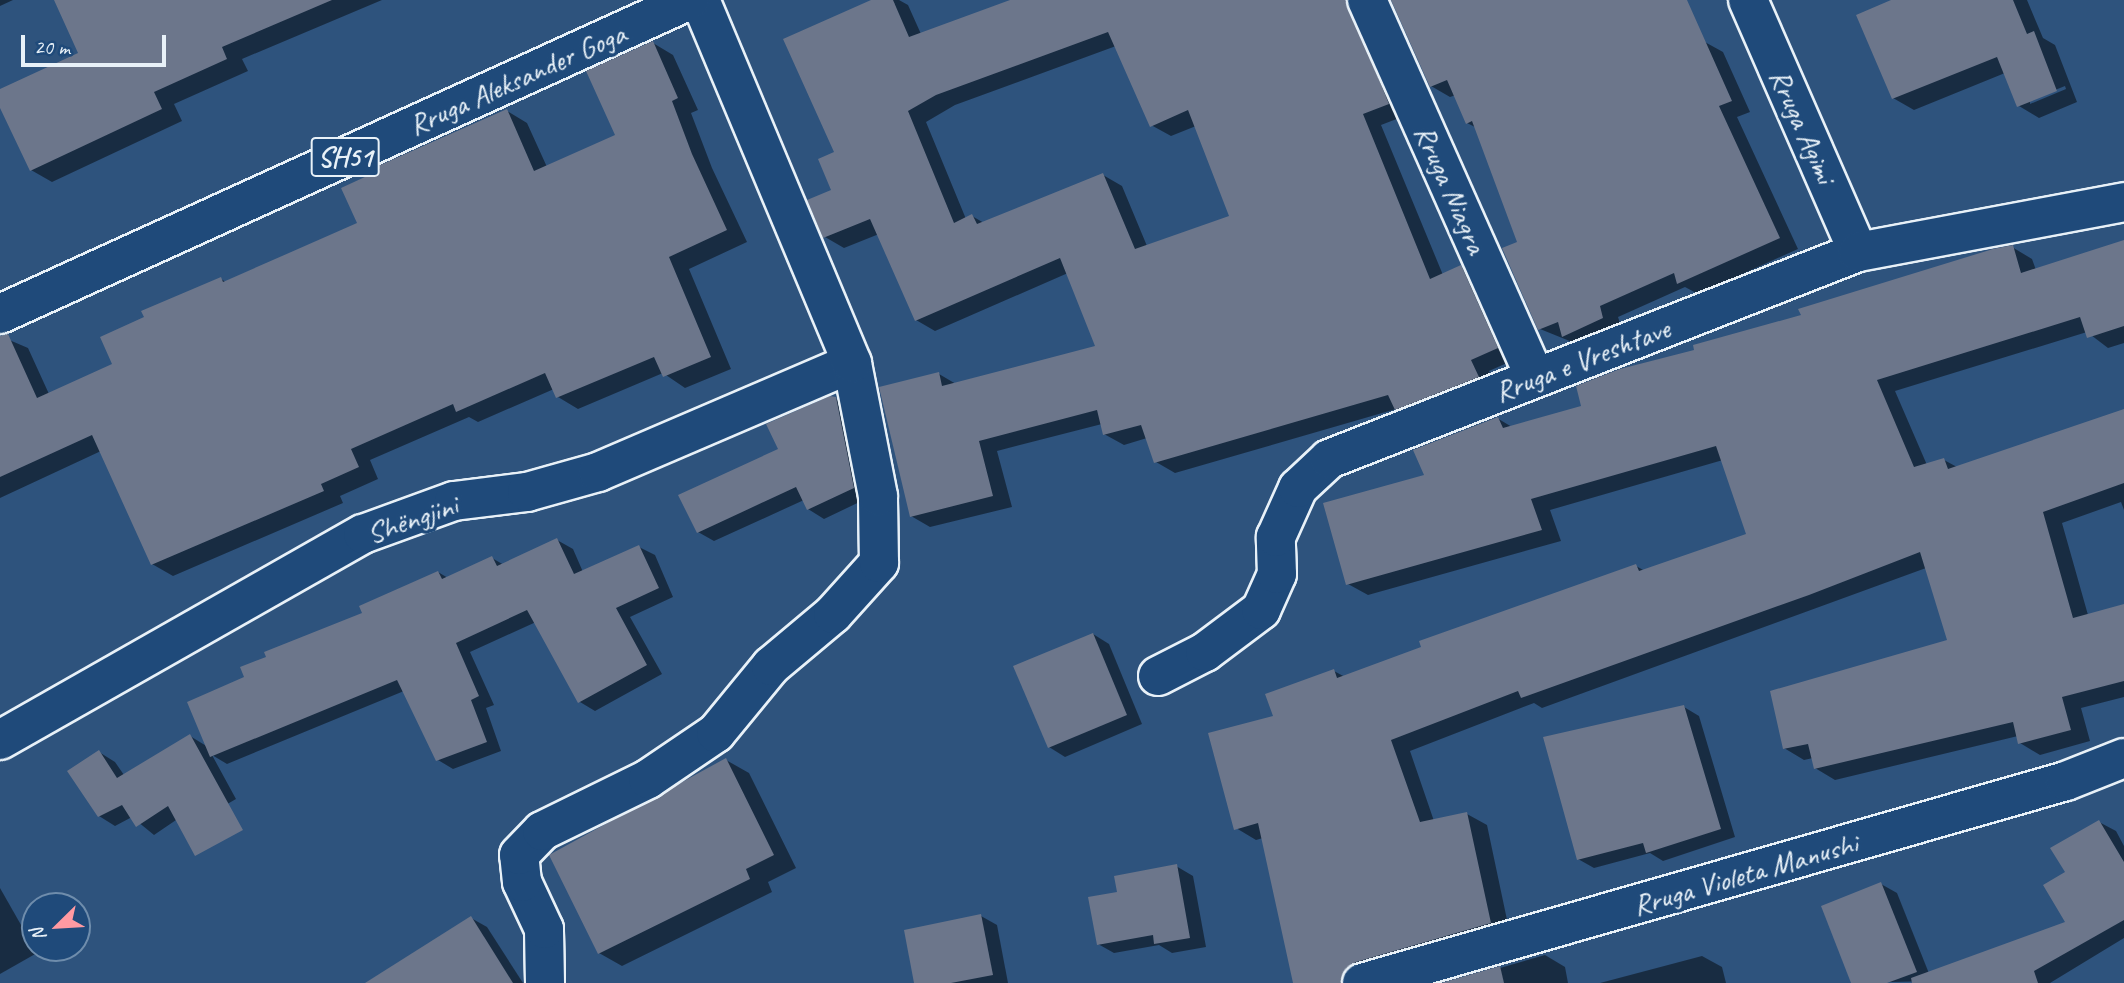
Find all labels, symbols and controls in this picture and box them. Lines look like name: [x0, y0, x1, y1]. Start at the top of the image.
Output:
street label: Rruga Aleksander Goga: [404, 15, 630, 143]
scale bar: [24, 21, 170, 65]
text: 20 m: [34, 34, 70, 60]
street label: Rruga Agimi: [1761, 62, 1845, 190]
street label: Rruga Niagra: [1407, 119, 1495, 259]
road number: SH51: [310, 132, 380, 182]
street label: Rruga e Vreshtave: [1489, 310, 1675, 410]
street label: Shëngjini: [362, 487, 462, 551]
street label: Rruga Violeta Manushi: [1628, 825, 1862, 923]
north arrow: [21, 892, 91, 962]
text: N: [25, 924, 52, 945]

